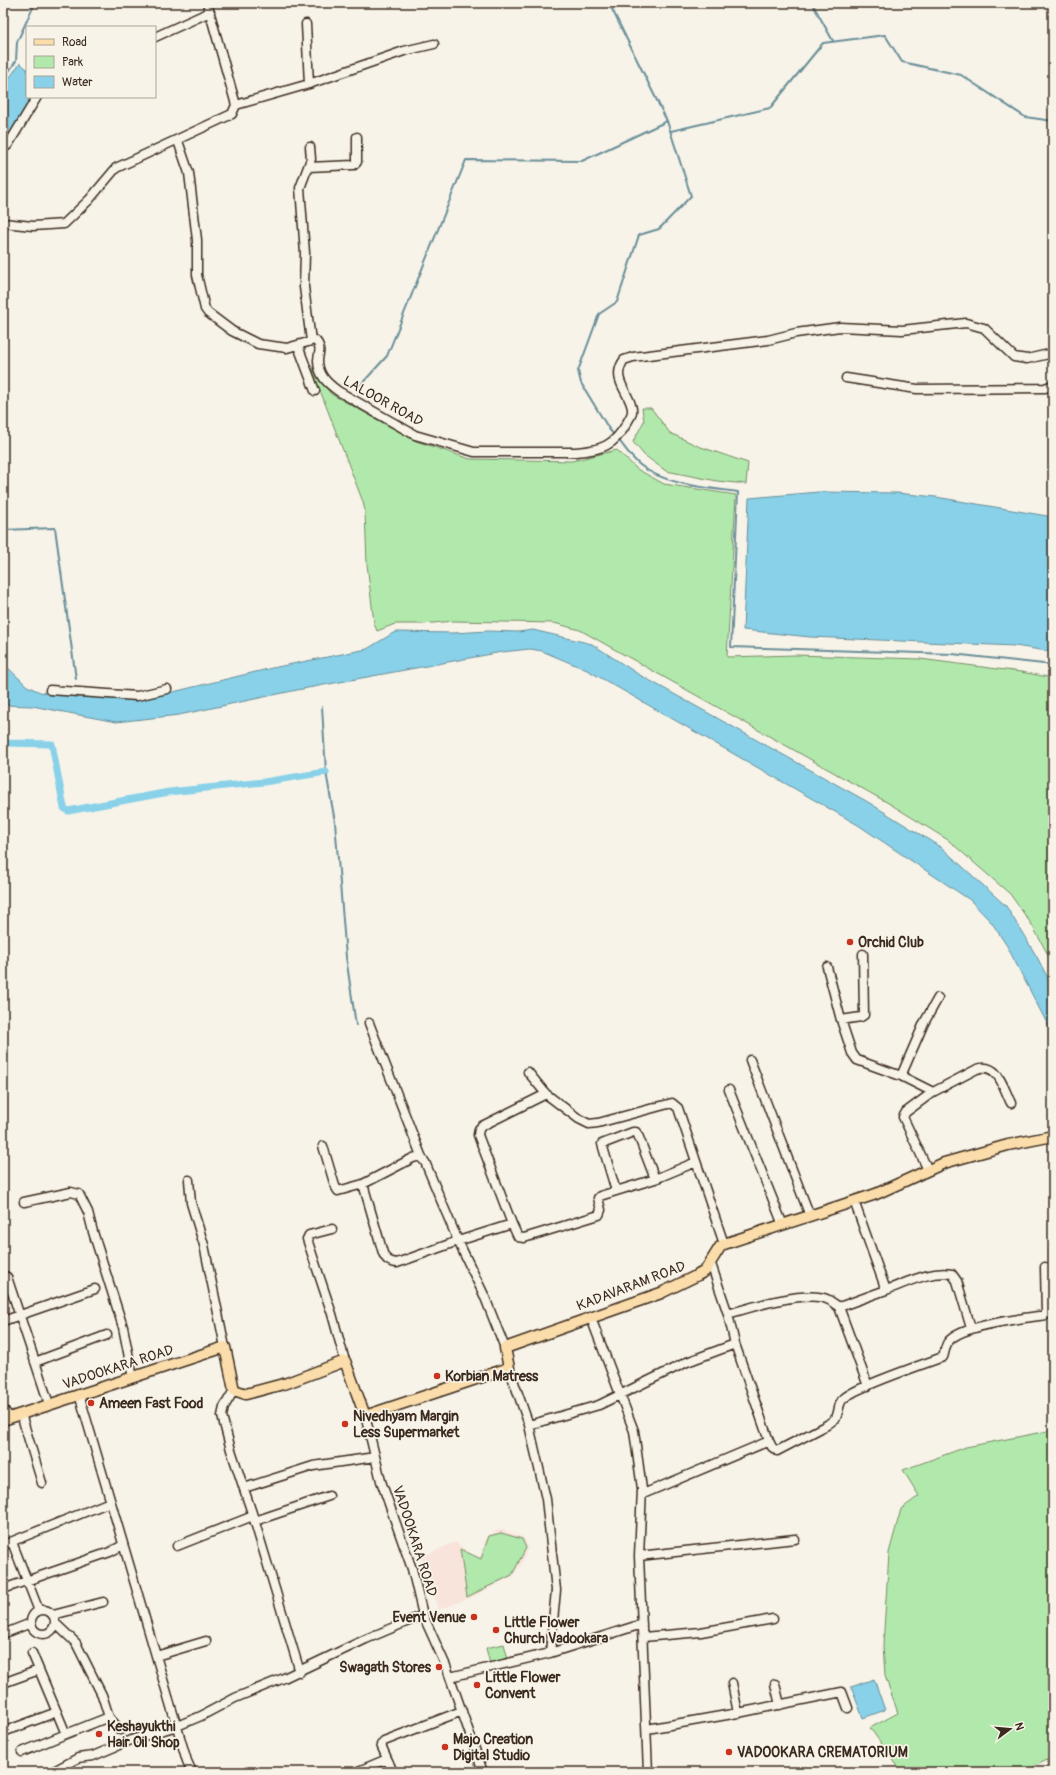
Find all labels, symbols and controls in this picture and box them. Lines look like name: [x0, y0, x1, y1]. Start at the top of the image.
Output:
legend: [26, 26, 156, 98]
text: Road: [62, 35, 87, 50]
text: Park: [62, 55, 83, 70]
text: Water: [62, 75, 93, 90]
street label: LALOOR ROAD: [340, 372, 426, 430]
place label: Orchid Club: [858, 934, 924, 951]
marker: Orchid Club: [845, 937, 855, 947]
street label: KADAVARAM ROAD: [574, 1257, 688, 1315]
street label: VADOOKARA ROAD: [60, 1341, 176, 1393]
place label: Korbian Matress: [445, 1368, 539, 1385]
marker: Korbian Matress: [432, 1371, 442, 1381]
place label: Ameen Fast Food: [99, 1395, 204, 1412]
marker: Ameen Fast Food: [86, 1398, 96, 1408]
place label: Nivedhyam Margin Less Supermarket: [353, 1408, 460, 1441]
marker: Nivedhyam Margin Less Supermarket: [340, 1419, 350, 1429]
street label: VADOOKARA ROAD: [389, 1483, 441, 1599]
place label: Event Venue: [392, 1609, 467, 1626]
marker: Event Venue: [469, 1612, 479, 1622]
place label: Little Flower Church Vadookara: [504, 1614, 609, 1647]
marker: Little Flower Church Vadookara: [491, 1625, 501, 1635]
place label: Swagath Stores: [339, 1659, 432, 1676]
marker: Swagath Stores: [434, 1662, 444, 1672]
place label: Little Flower Convent: [485, 1669, 561, 1702]
marker: Little Flower Convent: [472, 1680, 482, 1690]
north arrow: [990, 1709, 1030, 1749]
place label: Keshayukthi Hair Oil Shop: [107, 1718, 180, 1751]
text: N: [1012, 1721, 1027, 1732]
marker: Keshayukthi Hair Oil Shop: [94, 1729, 104, 1739]
place label: Majo Creation Digital Studio: [453, 1731, 533, 1764]
marker: Majo Creation Digital Studio: [440, 1742, 450, 1752]
place label: VADOOKARA CREMATORIUM: [737, 1744, 908, 1761]
marker: VADOOKARA CREMATORIUM: [724, 1747, 734, 1757]

